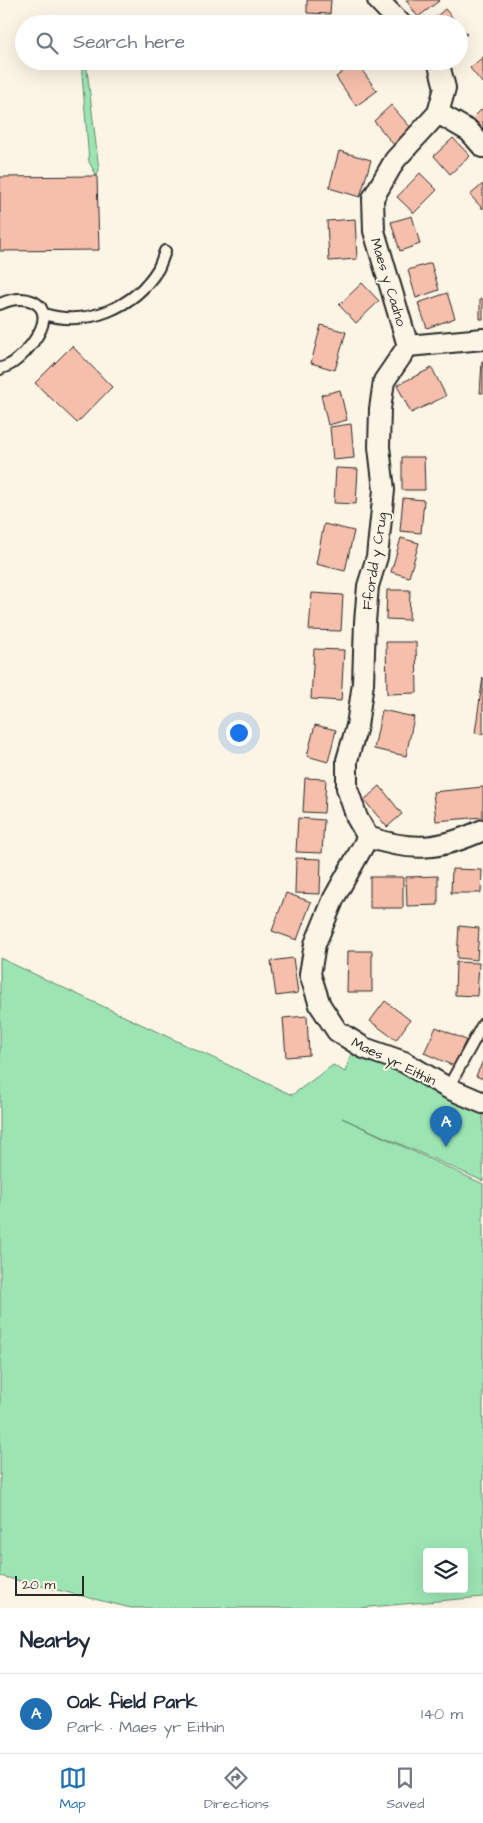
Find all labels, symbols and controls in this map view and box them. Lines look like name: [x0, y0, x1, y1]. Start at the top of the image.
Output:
search box: [15, 15, 468, 70]
icon: search: [33, 29, 61, 57]
text: Search here: [73, 29, 185, 56]
street label: Maes y Cadno: [365, 236, 411, 329]
street label: Ffordd y Crug: [357, 511, 393, 612]
your location: [226, 720, 252, 746]
street label: Maes yr Eithin: [348, 1033, 439, 1091]
pin: A: [430, 1106, 462, 1147]
map controls: [423, 1548, 468, 1593]
button: layers: [423, 1548, 468, 1593]
scale bar: [15, 1573, 84, 1596]
text: 20 m: [22, 1575, 55, 1595]
text: Nearby: [20, 1626, 90, 1655]
text: Oak field Park: [67, 1689, 197, 1716]
text: A: [31, 1703, 41, 1725]
text: 140 m: [421, 1703, 463, 1725]
text: Park · Maes yr Eithin: [67, 1716, 224, 1738]
tab: Map: [59, 1764, 87, 1814]
tab: Directions: [204, 1764, 269, 1814]
tab: Saved: [386, 1764, 424, 1814]

